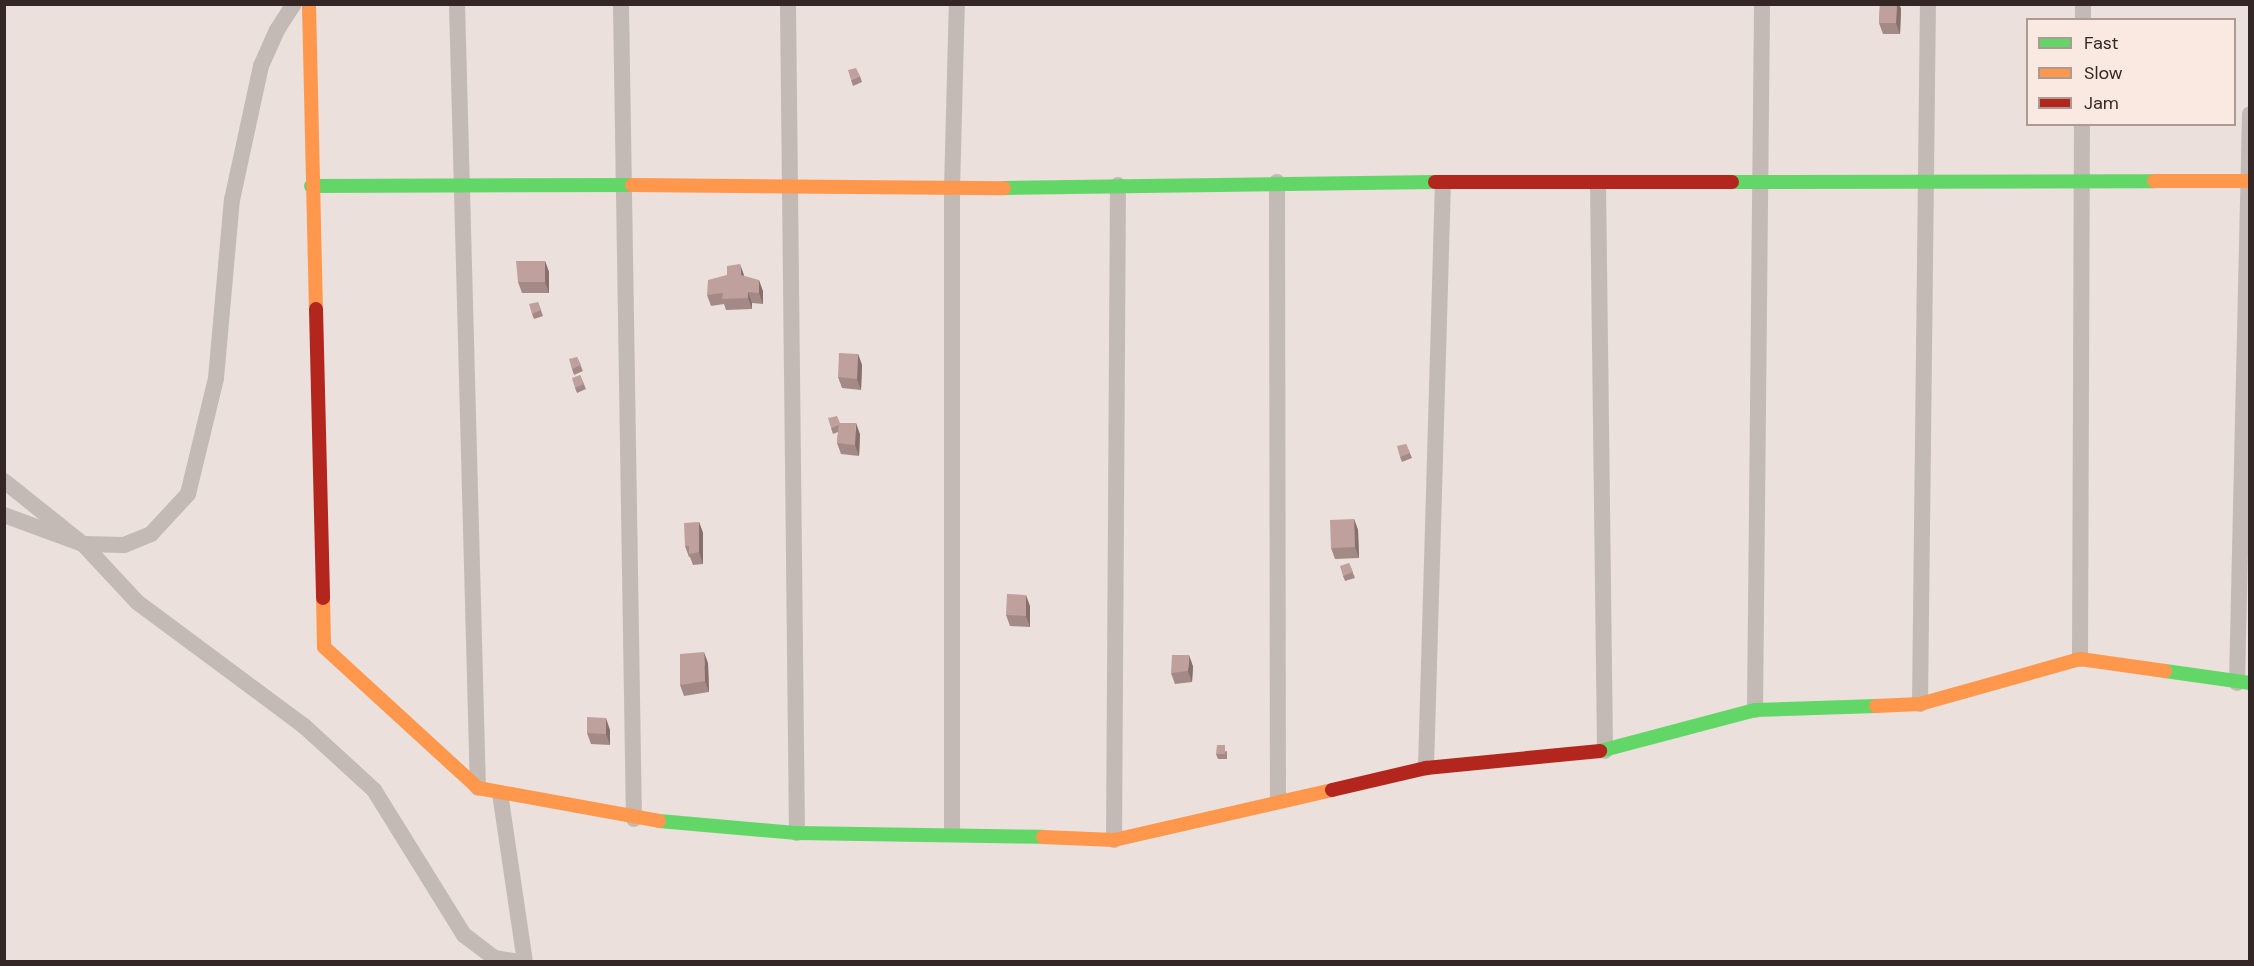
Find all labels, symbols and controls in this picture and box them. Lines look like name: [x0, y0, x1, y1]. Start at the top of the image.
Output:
legend: [2026, 18, 2236, 126]
text: Fast: [2084, 31, 2119, 55]
text: Slow: [2084, 61, 2123, 85]
text: Jam: [2084, 91, 2119, 115]

